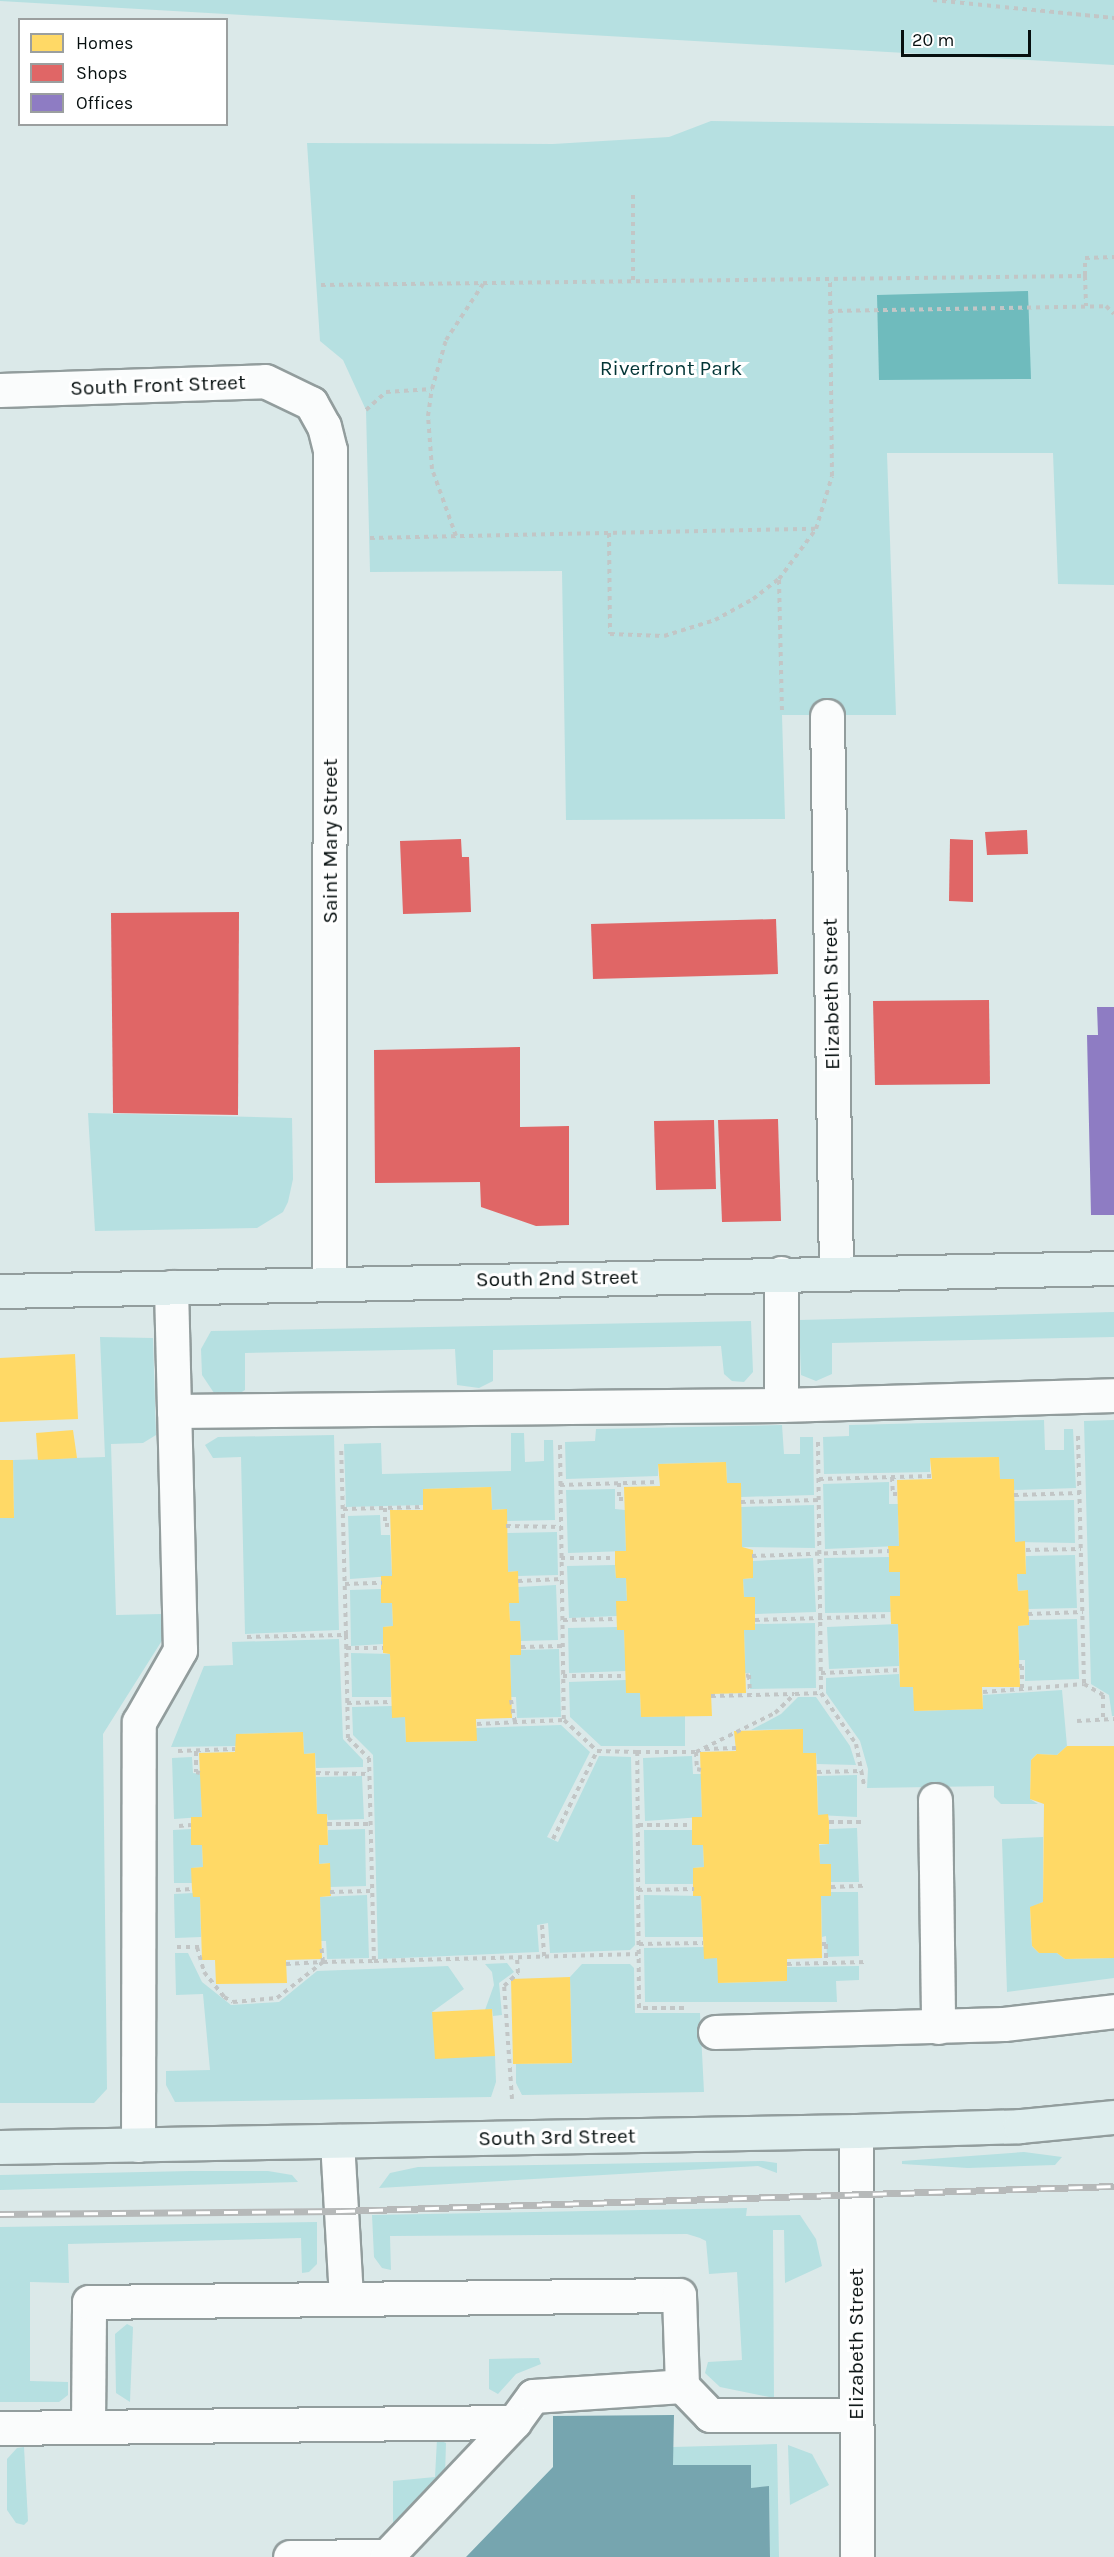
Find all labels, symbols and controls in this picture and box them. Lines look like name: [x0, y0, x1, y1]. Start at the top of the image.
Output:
legend: [18, 18, 228, 126]
scale bar: [904, 18, 1034, 56]
text: 20 m: [912, 29, 954, 51]
text: Homes: [76, 32, 133, 54]
text: Shops: [76, 62, 128, 84]
text: Offices: [76, 92, 133, 114]
park label: Riverfront Park: [600, 355, 742, 381]
street label: South Front Street: [70, 369, 246, 401]
street label: Saint Mary Street: [317, 758, 343, 924]
street label: Elizabeth Street: [817, 918, 845, 1070]
street label: South 2nd Street: [476, 1264, 638, 1292]
street label: South 3rd Street: [478, 2123, 636, 2151]
street label: Elizabeth Street: [843, 2268, 869, 2420]

